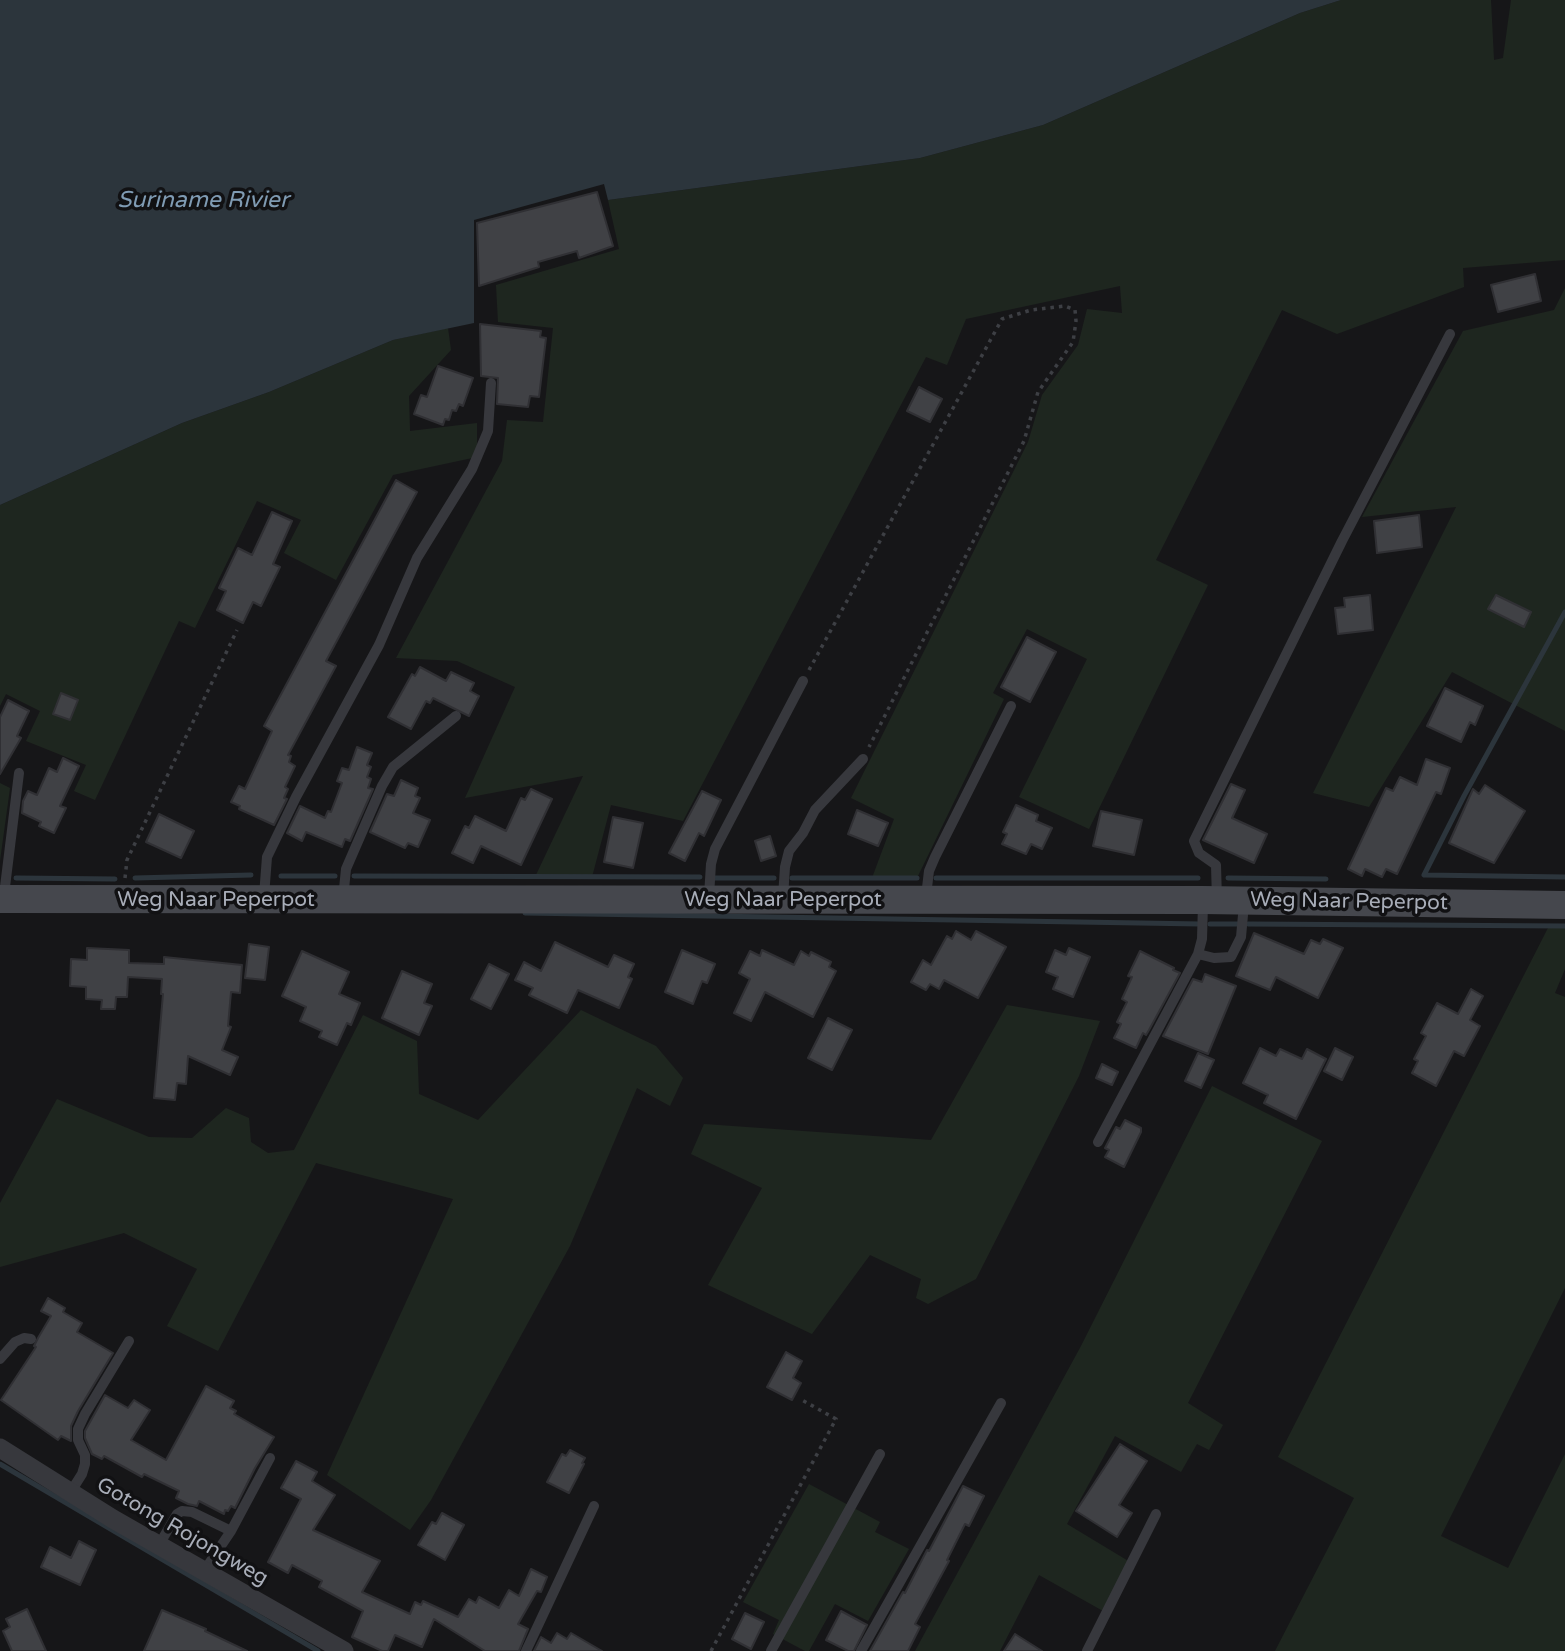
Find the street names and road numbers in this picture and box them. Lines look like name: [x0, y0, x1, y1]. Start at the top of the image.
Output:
street label: Weg Naar Peperpot: [117, 887, 315, 913]
street label: Weg Naar Peperpot: [684, 887, 882, 913]
street label: Weg Naar Peperpot: [1250, 888, 1448, 916]
street label: Gotong Rojongweg: [92, 1473, 272, 1591]

